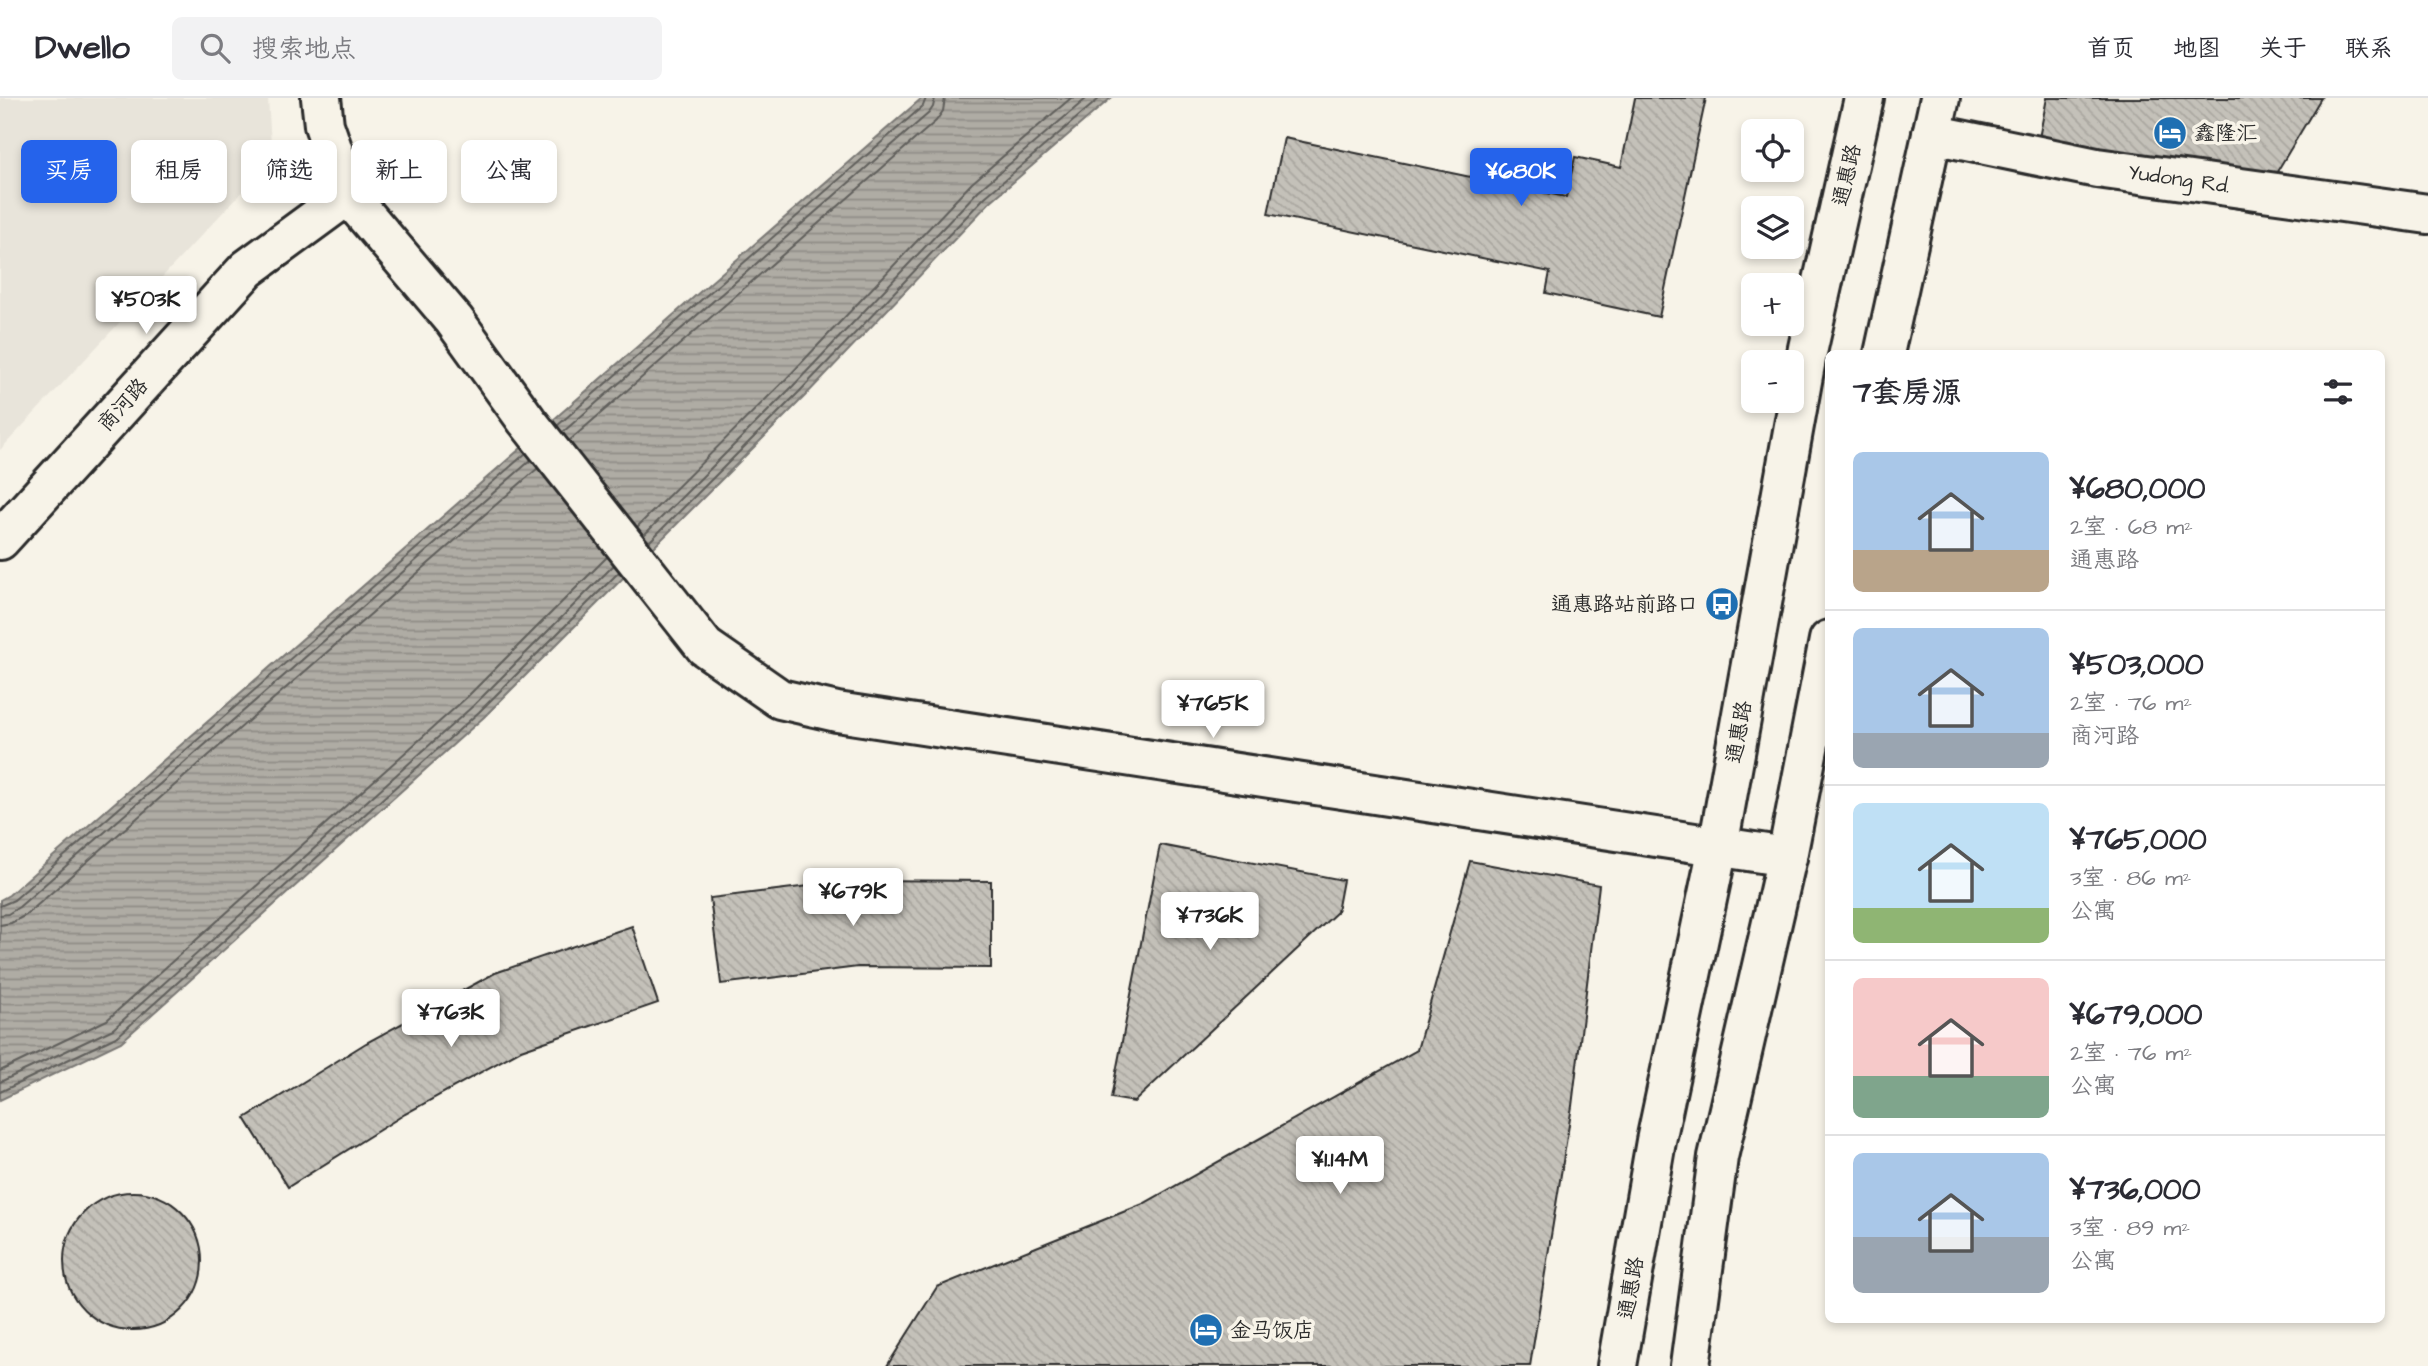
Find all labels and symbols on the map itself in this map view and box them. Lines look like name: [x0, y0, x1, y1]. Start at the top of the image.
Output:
hotel icon: 鑫隆汇: [2151, 114, 2189, 152]
place label: 鑫隆汇: [2194, 119, 2257, 148]
street label: 通惠路: [1826, 141, 1868, 209]
pin: ¥680K: [1472, 148, 1570, 208]
street label: Yudong Rd.: [2126, 157, 2232, 203]
pin: ¥503K: [97, 276, 195, 336]
street label: 商河路: [91, 372, 155, 438]
bus stop icon: 通惠路站前路口: [1703, 585, 1741, 623]
place label: 通惠路站前路口: [1551, 590, 1698, 619]
pin: ¥765K: [1164, 680, 1262, 740]
street label: 通惠路: [1719, 698, 1759, 766]
pin: ¥679K: [804, 868, 902, 928]
pin: ¥736K: [1161, 892, 1259, 952]
pin: ¥763K: [402, 990, 500, 1049]
pin: ¥1.14M: [1283, 1136, 1397, 1196]
street label: 通惠路: [1611, 1254, 1651, 1322]
hotel icon: 金马饭店: [1187, 1311, 1225, 1349]
place label: 金马饭店: [1230, 1316, 1314, 1345]

